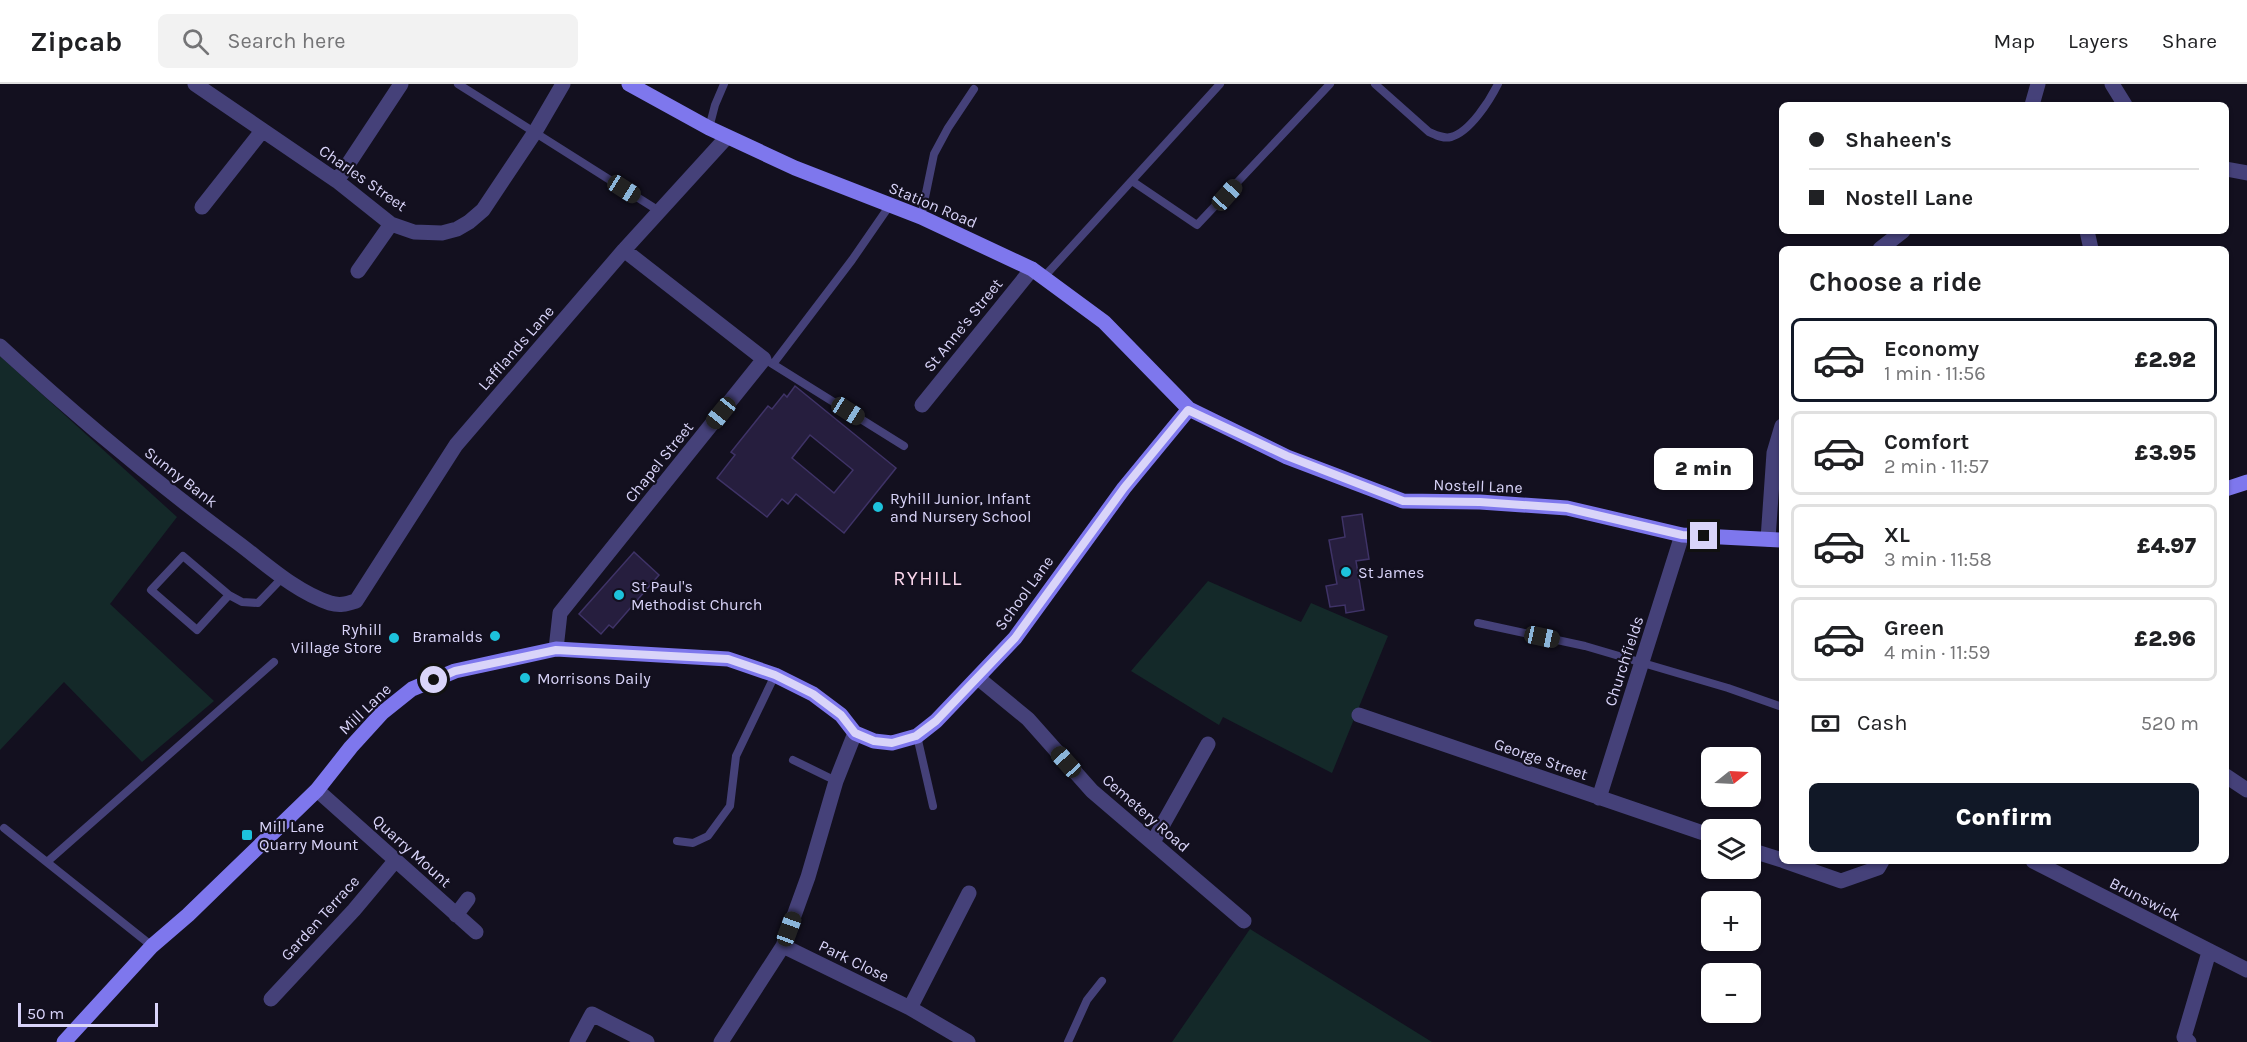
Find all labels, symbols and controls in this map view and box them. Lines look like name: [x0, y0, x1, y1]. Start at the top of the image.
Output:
search box: [158, 14, 578, 68]
text: Zipcab: [30, 25, 122, 58]
icon: search: [179, 25, 212, 58]
text: Search here: [227, 28, 346, 54]
text: Map: [1993, 29, 2035, 53]
text: Layers: [2068, 29, 2129, 53]
text: Share: [2162, 29, 2217, 53]
text: Shaheen's: [1845, 127, 1952, 153]
street label: Charles Street: [315, 141, 411, 215]
car: [604, 172, 644, 206]
car: [1208, 176, 1246, 214]
street label: Station Road: [886, 178, 980, 232]
text: Nostell Lane: [1845, 185, 1973, 211]
text: Choose a ride: [1809, 266, 1982, 298]
street label: St Anne's Street: [920, 275, 1006, 375]
street label: Lafflands Lane: [474, 302, 558, 394]
icon: car: [1812, 333, 1866, 387]
text: Economy: [1884, 336, 1979, 362]
text: £2.92: [2134, 347, 2196, 373]
text: 1 min · 11:56: [1884, 362, 1986, 385]
car: [703, 393, 739, 433]
car: [828, 394, 868, 428]
street label: Chapel Street: [621, 418, 697, 506]
icon: car: [1812, 426, 1866, 480]
text: Comfort: [1884, 429, 1969, 455]
text: £3.95: [2135, 440, 2196, 466]
street label: Sunny Bank: [141, 443, 221, 511]
callout: 2 min: [1654, 449, 1754, 491]
text: 2 min · 11:57: [1884, 455, 1989, 478]
text: 2 min: [1675, 457, 1732, 480]
street label: Nostell Lane: [1433, 475, 1523, 497]
place label: Ryhill Junior, Infant and Nursery School: [890, 489, 1031, 526]
marker: Ryhill Junior, Infant and Nursery School: [871, 500, 885, 514]
icon: car: [1812, 519, 1866, 573]
route end: [1690, 522, 1717, 549]
text: XL: [1884, 522, 1910, 548]
text: £4.97: [2137, 533, 2196, 559]
text: 3 min · 11:58: [1884, 548, 1992, 571]
street label: School Lane: [991, 552, 1057, 634]
place label: St James: [1358, 563, 1424, 582]
marker: St James: [1339, 565, 1353, 579]
district label: RYHILL: [893, 567, 963, 590]
place label: St Paul's Methodist Church: [631, 577, 763, 614]
marker: St Paul's Methodist Church: [612, 588, 626, 602]
icon: car: [1812, 612, 1866, 666]
street label: Churchfields: [1600, 614, 1648, 708]
text: Green: [1884, 615, 1945, 641]
place label: Ryhill Village Store: [291, 620, 382, 657]
car: [1523, 624, 1561, 650]
text: £2.96: [2134, 626, 2196, 652]
place label: Bramalds: [412, 627, 483, 646]
marker: Bramalds: [488, 629, 502, 643]
marker: Ryhill Village Store: [387, 631, 401, 645]
text: 4 min · 11:59: [1884, 641, 1990, 664]
route start: [420, 666, 447, 693]
place label: Morrisons Daily: [537, 669, 651, 688]
marker: Morrisons Daily: [518, 671, 532, 685]
street label: Mill Lane: [335, 680, 395, 738]
icon: cash: [1809, 707, 1842, 740]
text: Cash: [1857, 710, 1907, 736]
text: 520 m: [2141, 712, 2199, 735]
street label: George Street: [1492, 734, 1590, 784]
car: [1047, 743, 1085, 781]
north arrow: [1701, 747, 1761, 807]
map controls: [1701, 747, 1761, 1023]
street label: Cemetery Road: [1099, 770, 1193, 856]
button: Confirm: [1809, 783, 2199, 852]
street label: Quarry Mount: [369, 811, 455, 891]
place label: Mill Lane Quarry Mount: [259, 817, 358, 854]
button: layers: [1701, 819, 1761, 879]
marker: Mill Lane Quarry Mount: [240, 828, 254, 842]
street label: Garden Terrace: [277, 872, 363, 964]
street label: Brunswick: [2106, 873, 2184, 925]
button: +: [1701, 891, 1761, 951]
car: [774, 909, 804, 949]
street label: Park Close: [816, 936, 892, 986]
button: −: [1701, 963, 1761, 1023]
scale bar: [18, 1000, 158, 1028]
text: 50 m: [27, 1004, 64, 1023]

